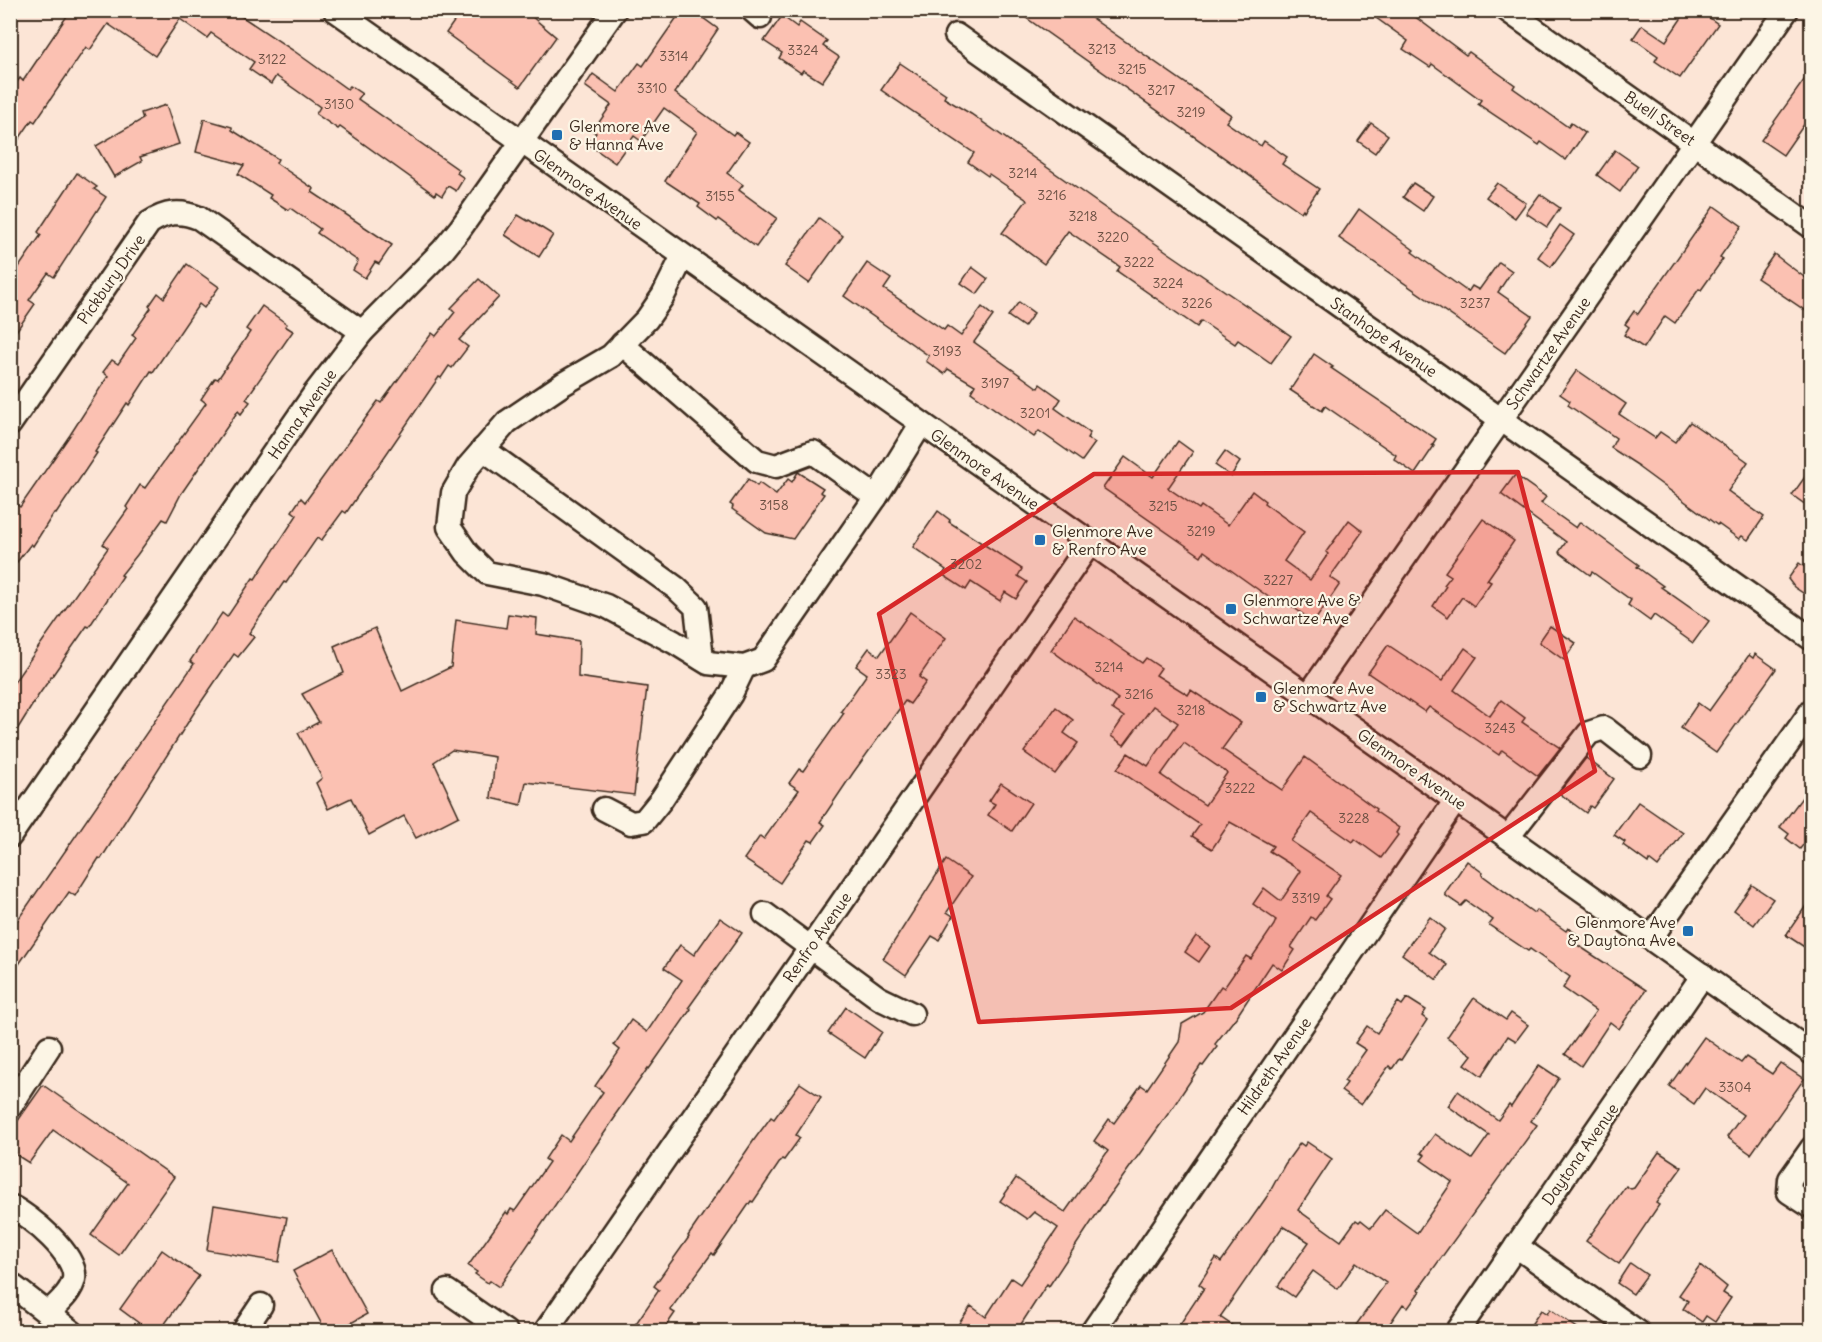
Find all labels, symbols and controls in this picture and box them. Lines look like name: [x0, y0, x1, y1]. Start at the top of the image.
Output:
house number: 3213: [1087, 40, 1117, 58]
house number: 3324: [787, 41, 819, 59]
house number: 3314: [659, 47, 689, 65]
house number: 3122: [258, 50, 287, 68]
house number: 3215: [1117, 60, 1147, 78]
house number: 3310: [637, 79, 667, 97]
house number: 3217: [1147, 81, 1175, 99]
street label: Buell Street: [1621, 86, 1700, 150]
house number: 3130: [324, 95, 354, 113]
house number: 3219: [1176, 103, 1206, 121]
place label: Glenmore Ave & Hanna Ave: [569, 116, 670, 154]
marker: Glenmore Ave & Hanna Ave: [550, 128, 564, 142]
street label: Glenmore Avenue: [530, 144, 646, 234]
house number: 3214: [1008, 164, 1038, 182]
house number: 3216: [1037, 186, 1067, 204]
house number: 3155: [705, 187, 735, 205]
house number: 3218: [1068, 207, 1098, 225]
house number: 3220: [1097, 228, 1129, 246]
street label: Pickbury Drive: [73, 230, 149, 328]
house number: 3222: [1124, 253, 1155, 271]
house number: 3224: [1152, 274, 1184, 292]
street label: Stanhope Avenue: [1327, 293, 1441, 381]
street label: Schwartze Avenue: [1502, 293, 1594, 413]
house number: 3226: [1181, 294, 1213, 312]
house number: 3237: [1460, 294, 1490, 312]
house number: 3193: [932, 342, 962, 360]
street label: Hanna Avenue: [263, 365, 341, 463]
house number: 3197: [981, 374, 1009, 392]
house number: 3201: [1020, 404, 1050, 422]
street label: Glenmore Avenue: [927, 424, 1043, 514]
house number: 3158: [759, 496, 789, 514]
house number: 3215: [1148, 497, 1178, 515]
place label: Glenmore Ave & Renfro Ave: [1052, 521, 1153, 559]
house number: 3219: [1186, 522, 1216, 540]
marker: Glenmore Ave & Renfro Ave: [1033, 533, 1047, 547]
house number: 3202: [950, 555, 983, 573]
house number: 3227: [1263, 571, 1293, 589]
place label: Glenmore Ave & Schwartze Ave: [1243, 590, 1360, 628]
marker: Glenmore Ave & Schwartze Ave: [1224, 602, 1238, 616]
house number: 3214: [1094, 658, 1124, 676]
house number: 3323: [875, 665, 907, 683]
place label: Glenmore Ave & Schwartz Ave: [1273, 678, 1387, 716]
house number: 3216: [1124, 685, 1154, 703]
marker: Glenmore Ave & Schwartz Ave: [1254, 690, 1268, 704]
house number: 3218: [1176, 701, 1206, 719]
house number: 3243: [1484, 719, 1516, 737]
street label: Glenmore Avenue: [1354, 724, 1470, 814]
house number: 3222: [1225, 779, 1256, 797]
house number: 3228: [1338, 809, 1370, 827]
street label: Renfro Avenue: [778, 888, 856, 986]
house number: 3319: [1291, 889, 1321, 907]
place label: Glenmore Ave & Daytona Ave: [1567, 912, 1676, 950]
marker: Glenmore Ave & Daytona Ave: [1681, 924, 1695, 938]
street label: Hildreth Avenue: [1233, 1013, 1315, 1119]
house number: 3304: [1718, 1078, 1752, 1096]
street label: Daytona Avenue: [1537, 1099, 1623, 1209]

